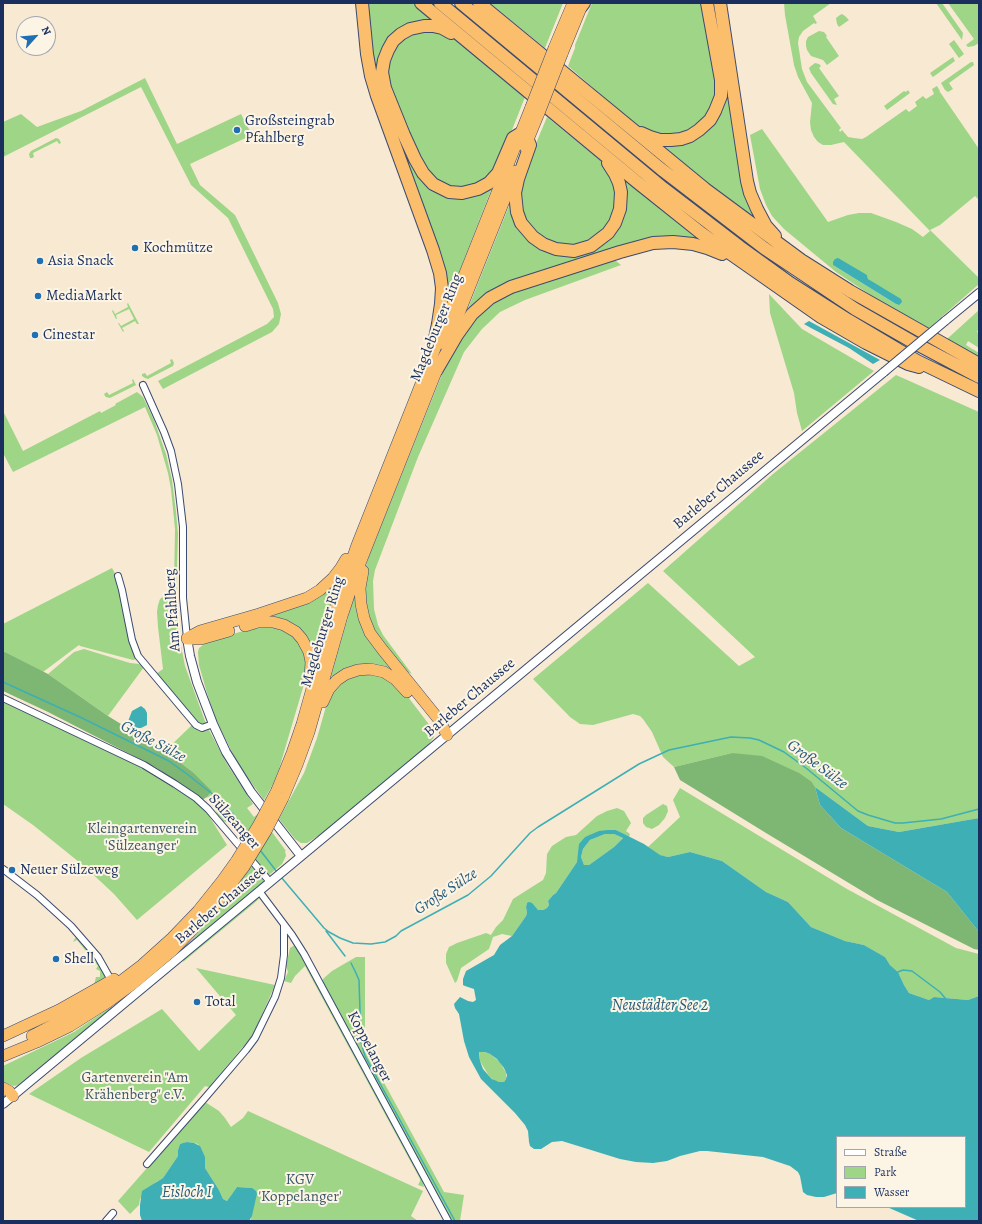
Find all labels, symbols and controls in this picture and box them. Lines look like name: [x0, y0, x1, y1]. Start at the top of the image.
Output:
north arrow: [16, 16, 56, 56]
text: N: [38, 24, 55, 38]
place label: Großsteingrab Pfahlberg: [245, 112, 335, 147]
marker: Großsteingrab Pfahlberg: [232, 125, 242, 135]
place label: Kochmütze: [143, 239, 213, 257]
marker: Kochmütze: [130, 243, 140, 253]
place label: Asia Snack: [48, 252, 114, 270]
marker: Asia Snack: [35, 256, 45, 266]
street label: Magdeburger Ring: [407, 271, 467, 385]
place label: MediaMarkt: [46, 287, 122, 305]
marker: MediaMarkt: [33, 291, 43, 301]
place label: Cinestar: [43, 326, 95, 344]
marker: Cinestar: [30, 330, 40, 340]
street label: Barleber Chaussee: [670, 447, 768, 533]
street label: Am Pfahlberg: [161, 568, 185, 652]
street label: Magdeburger Ring: [298, 574, 348, 690]
street label: Barleber Chaussee: [421, 655, 519, 741]
water label: Große Sülze: [117, 717, 189, 767]
water label: Große Sülze: [783, 736, 851, 794]
street label: Sülzeanger: [204, 791, 264, 853]
park label: Kleingartenverein 'Sülzeanger': [87, 820, 197, 855]
place label: Neuer Sülzeweg: [20, 861, 119, 879]
street label: Barleber Chaussee: [172, 862, 270, 948]
marker: Neuer Sülzeweg: [7, 865, 17, 875]
water label: Große Sülze: [411, 865, 481, 919]
place label: Shell: [64, 950, 94, 968]
marker: Shell: [51, 954, 61, 964]
place label: Total: [205, 993, 235, 1011]
water label: Neustädter See 2: [612, 996, 708, 1016]
marker: Total: [192, 997, 202, 1007]
street label: Koppelanger: [343, 1008, 395, 1086]
park label: Gartenverein "Am Krähenberg" e.V.: [82, 1069, 188, 1104]
legend: [836, 1136, 966, 1208]
text: Straße: [874, 1144, 907, 1160]
text: Park: [874, 1164, 897, 1180]
park label: KGV 'Koppelanger': [258, 1171, 342, 1206]
water label: Eisloch I: [162, 1183, 212, 1203]
text: Wasser: [874, 1184, 909, 1200]

